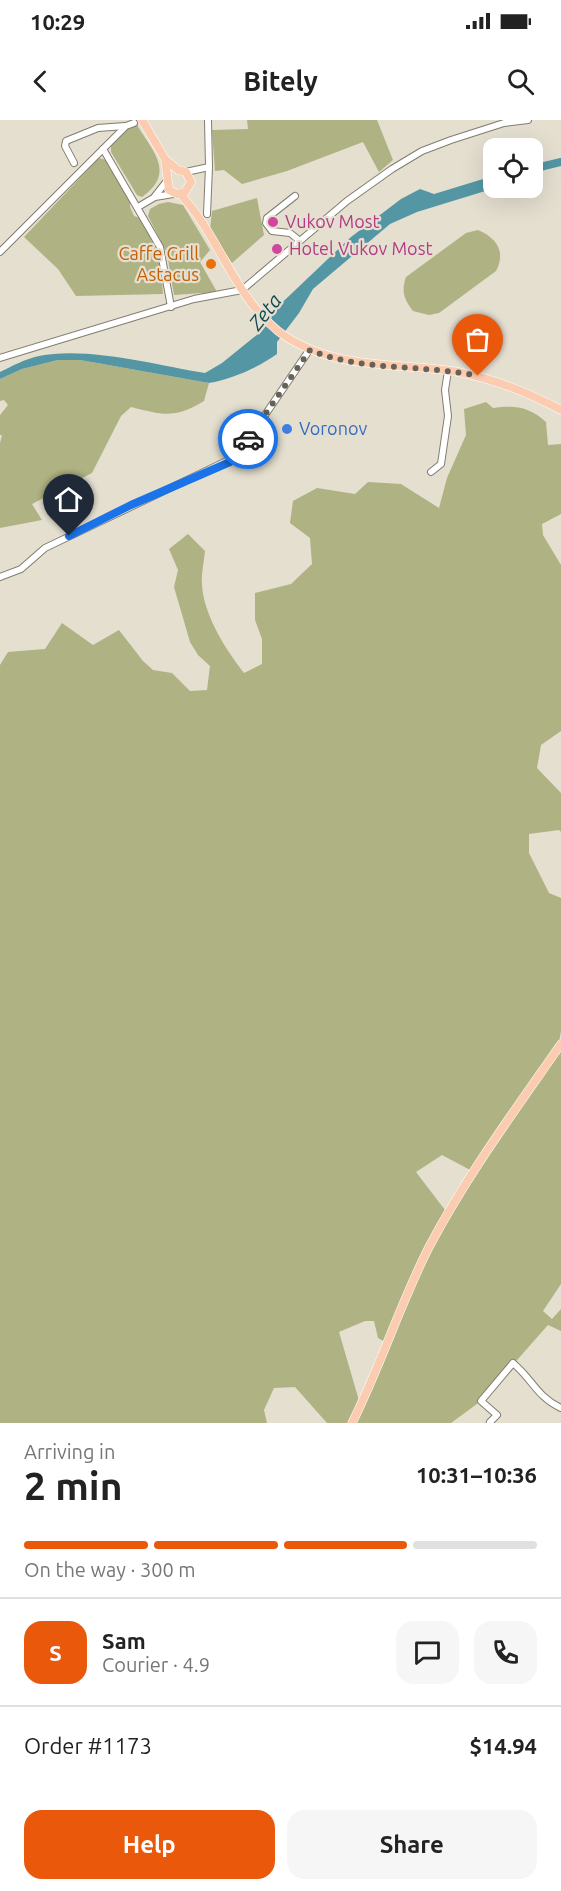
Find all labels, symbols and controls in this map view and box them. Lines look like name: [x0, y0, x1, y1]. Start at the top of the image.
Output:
text: 10:29: [30, 9, 85, 34]
icon: back: [24, 65, 57, 98]
icon: search: [504, 65, 537, 98]
text: Bitely: [243, 66, 318, 96]
map controls: [483, 138, 543, 198]
button: locate: [483, 138, 543, 198]
place label: Vukov Most: [285, 211, 380, 231]
marker: Vukov Most: [266, 215, 280, 229]
place label: Hotel Vukov Most: [289, 238, 433, 258]
marker: Hotel Vukov Most: [270, 242, 284, 256]
place label: Caffe Grill Astacus: [118, 243, 199, 284]
marker: Caffe Grill Astacus: [204, 257, 218, 271]
water label: Zeta: [243, 289, 286, 335]
pin: [452, 314, 503, 376]
icon: bag: [461, 323, 494, 356]
courier: [218, 409, 278, 469]
place label: Voronov: [299, 418, 367, 438]
marker: Voronov: [280, 422, 294, 436]
icon: car: [232, 423, 265, 456]
pin: [43, 474, 94, 536]
icon: home: [52, 483, 85, 516]
text: Arriving in: [24, 1440, 115, 1463]
text: 10:31–10:36: [416, 1462, 537, 1487]
text: 2 min: [24, 1464, 123, 1507]
text: On the way · 300 m: [24, 1558, 196, 1581]
button: chat: [396, 1621, 459, 1684]
button: phone: [474, 1621, 537, 1684]
text: Sam: [102, 1628, 146, 1653]
text: S: [49, 1640, 62, 1665]
text: Courier · 4.9: [102, 1653, 210, 1676]
text: Order #1173: [24, 1733, 152, 1758]
text: $14.94: [470, 1733, 537, 1758]
button: Help: [24, 1810, 275, 1879]
button: Share: [287, 1810, 537, 1879]

